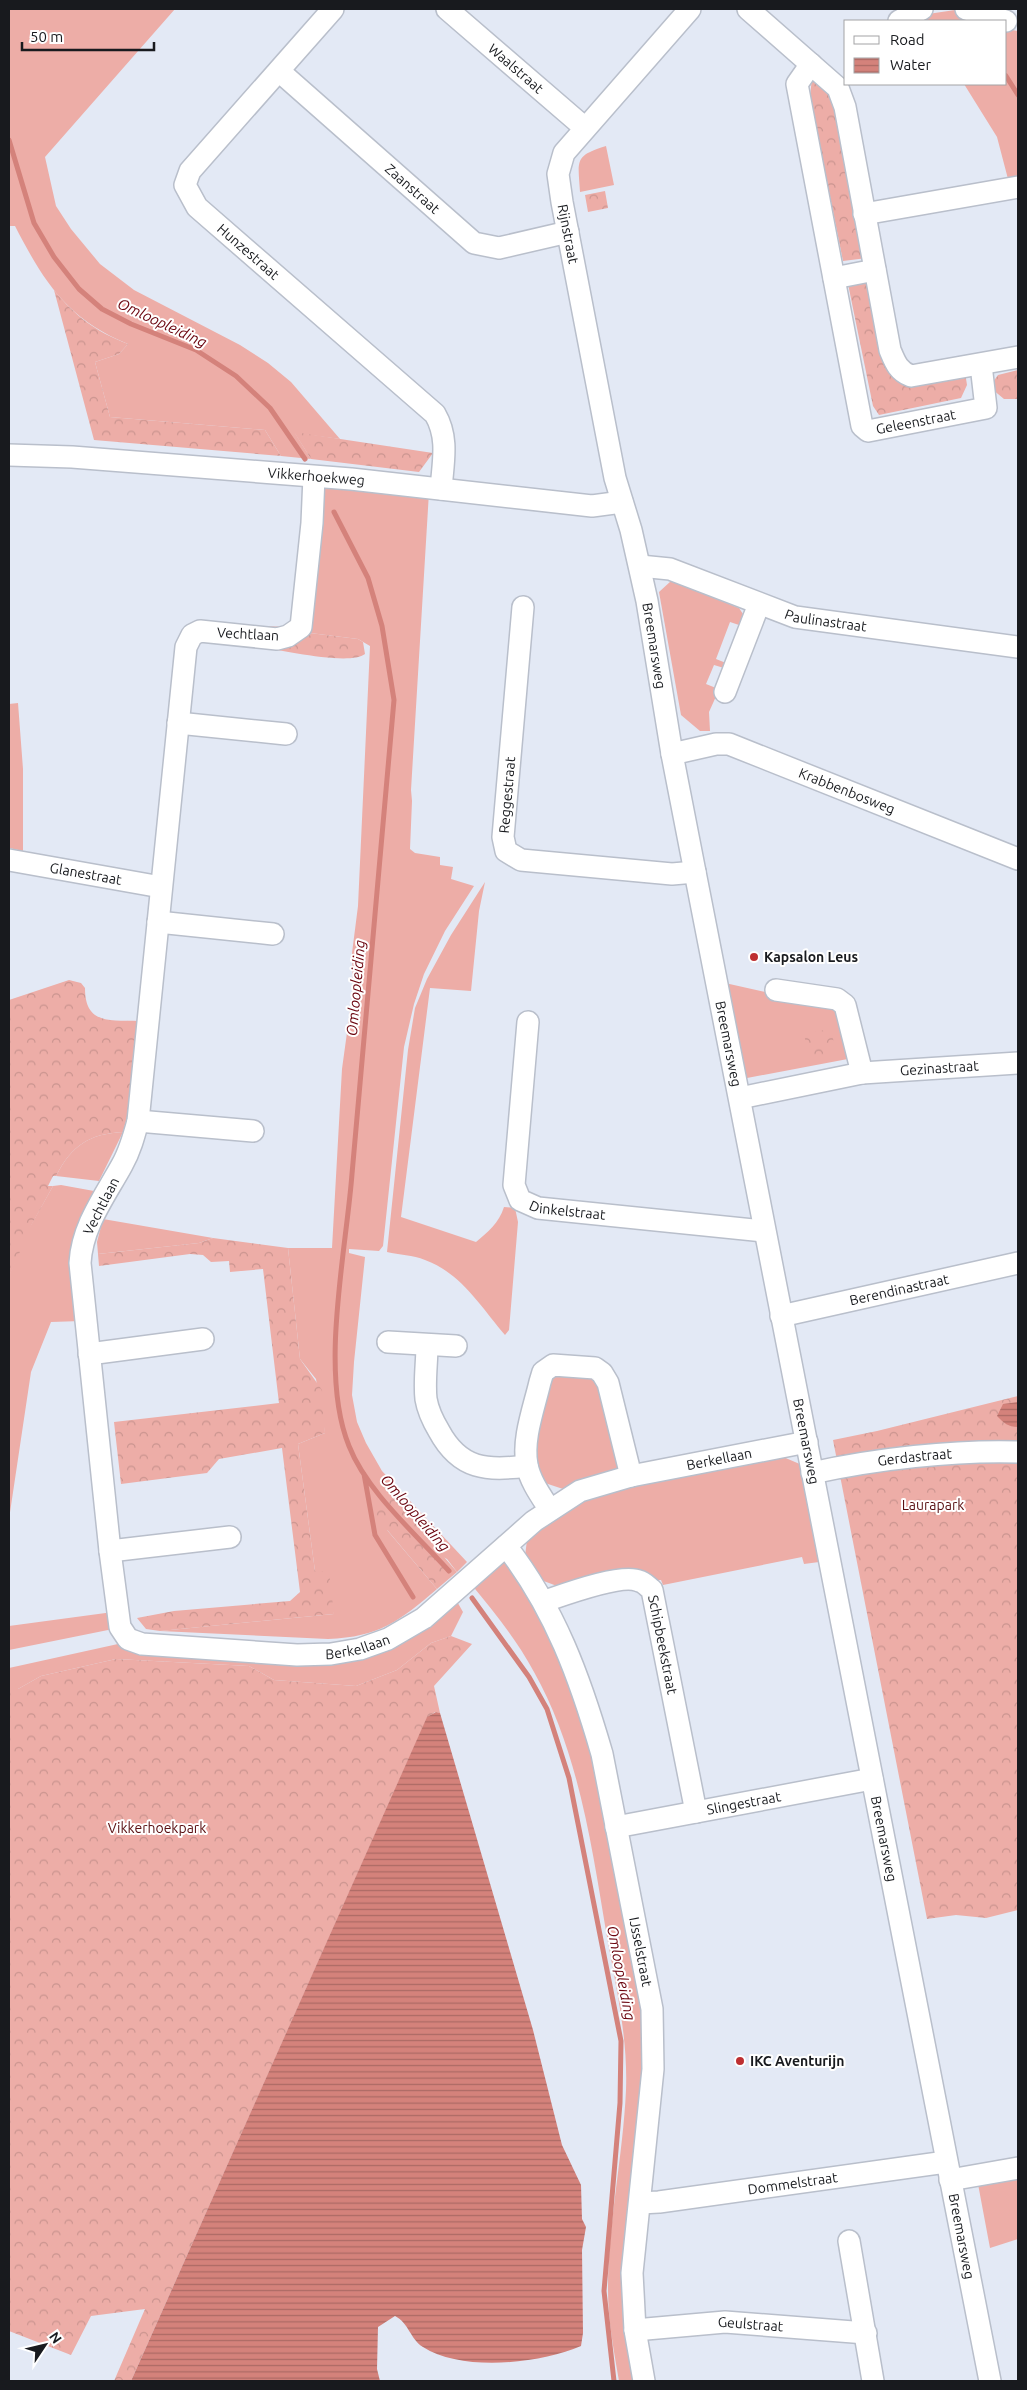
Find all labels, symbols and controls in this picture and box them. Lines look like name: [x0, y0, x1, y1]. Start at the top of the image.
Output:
scale bar: [22, 20, 155, 52]
legend: [844, 20, 1007, 85]
text: 50 m: [30, 28, 63, 45]
text: Road: [890, 31, 925, 48]
street label: Waalstraat: [485, 40, 547, 97]
text: Water: [890, 56, 931, 73]
street label: Zaanstraat: [382, 161, 443, 217]
street label: Rijnstraat: [555, 203, 582, 266]
street label: Hunzestraat: [214, 220, 283, 283]
water label: Omloopleiding: [115, 294, 209, 351]
street label: Geleenstraat: [874, 406, 958, 437]
street label: Vikkerhoekweg: [267, 464, 366, 488]
street label: Breemarsweg: [639, 601, 669, 690]
street label: Paulinastraat: [782, 606, 868, 635]
street label: Vechtlaan: [217, 624, 279, 644]
street label: Reggestraat: [496, 755, 518, 834]
street label: Krabbenbosweg: [796, 765, 897, 817]
street label: Glanestraat: [49, 859, 123, 888]
water label: Omloopleiding: [343, 939, 368, 1037]
place label: Kapsalon Leus: [764, 949, 859, 965]
marker: Kapsalon Leus: [748, 951, 760, 963]
street label: Breemarsweg: [712, 1000, 745, 1088]
street label: Gezinastraat: [899, 1058, 980, 1079]
street label: Vechtlaan: [80, 1175, 122, 1237]
street label: Dinkelstraat: [527, 1197, 607, 1223]
street label: Berendinastraat: [848, 1271, 951, 1308]
street label: Breemarsweg: [790, 1397, 822, 1486]
street label: Berkellaan: [685, 1445, 753, 1473]
street label: Gerdastraat: [876, 1445, 953, 1469]
water label: Omloopleiding: [377, 1471, 453, 1555]
park label: Laurapark: [902, 1497, 964, 1513]
street label: Schipbeekstraat: [645, 1594, 681, 1696]
street label: Berkellaan: [325, 1631, 392, 1662]
street label: Slingestraat: [705, 1788, 783, 1818]
street label: Breemarsweg: [868, 1795, 900, 1883]
park label: Vikkerhoekpark: [108, 1820, 206, 1836]
street label: IJsselstraat: [626, 1915, 656, 1988]
water label: Omloopleiding: [604, 1924, 639, 2022]
place label: IKC Aventurijn: [750, 2053, 844, 2069]
marker: IKC Aventurijn: [734, 2055, 746, 2067]
street label: Dommelstraat: [747, 2169, 839, 2198]
street label: Breemarsweg: [946, 2192, 978, 2280]
street label: Geulstraat: [717, 2314, 784, 2335]
north arrow: [20, 2320, 70, 2370]
text: N: [46, 2329, 65, 2346]

